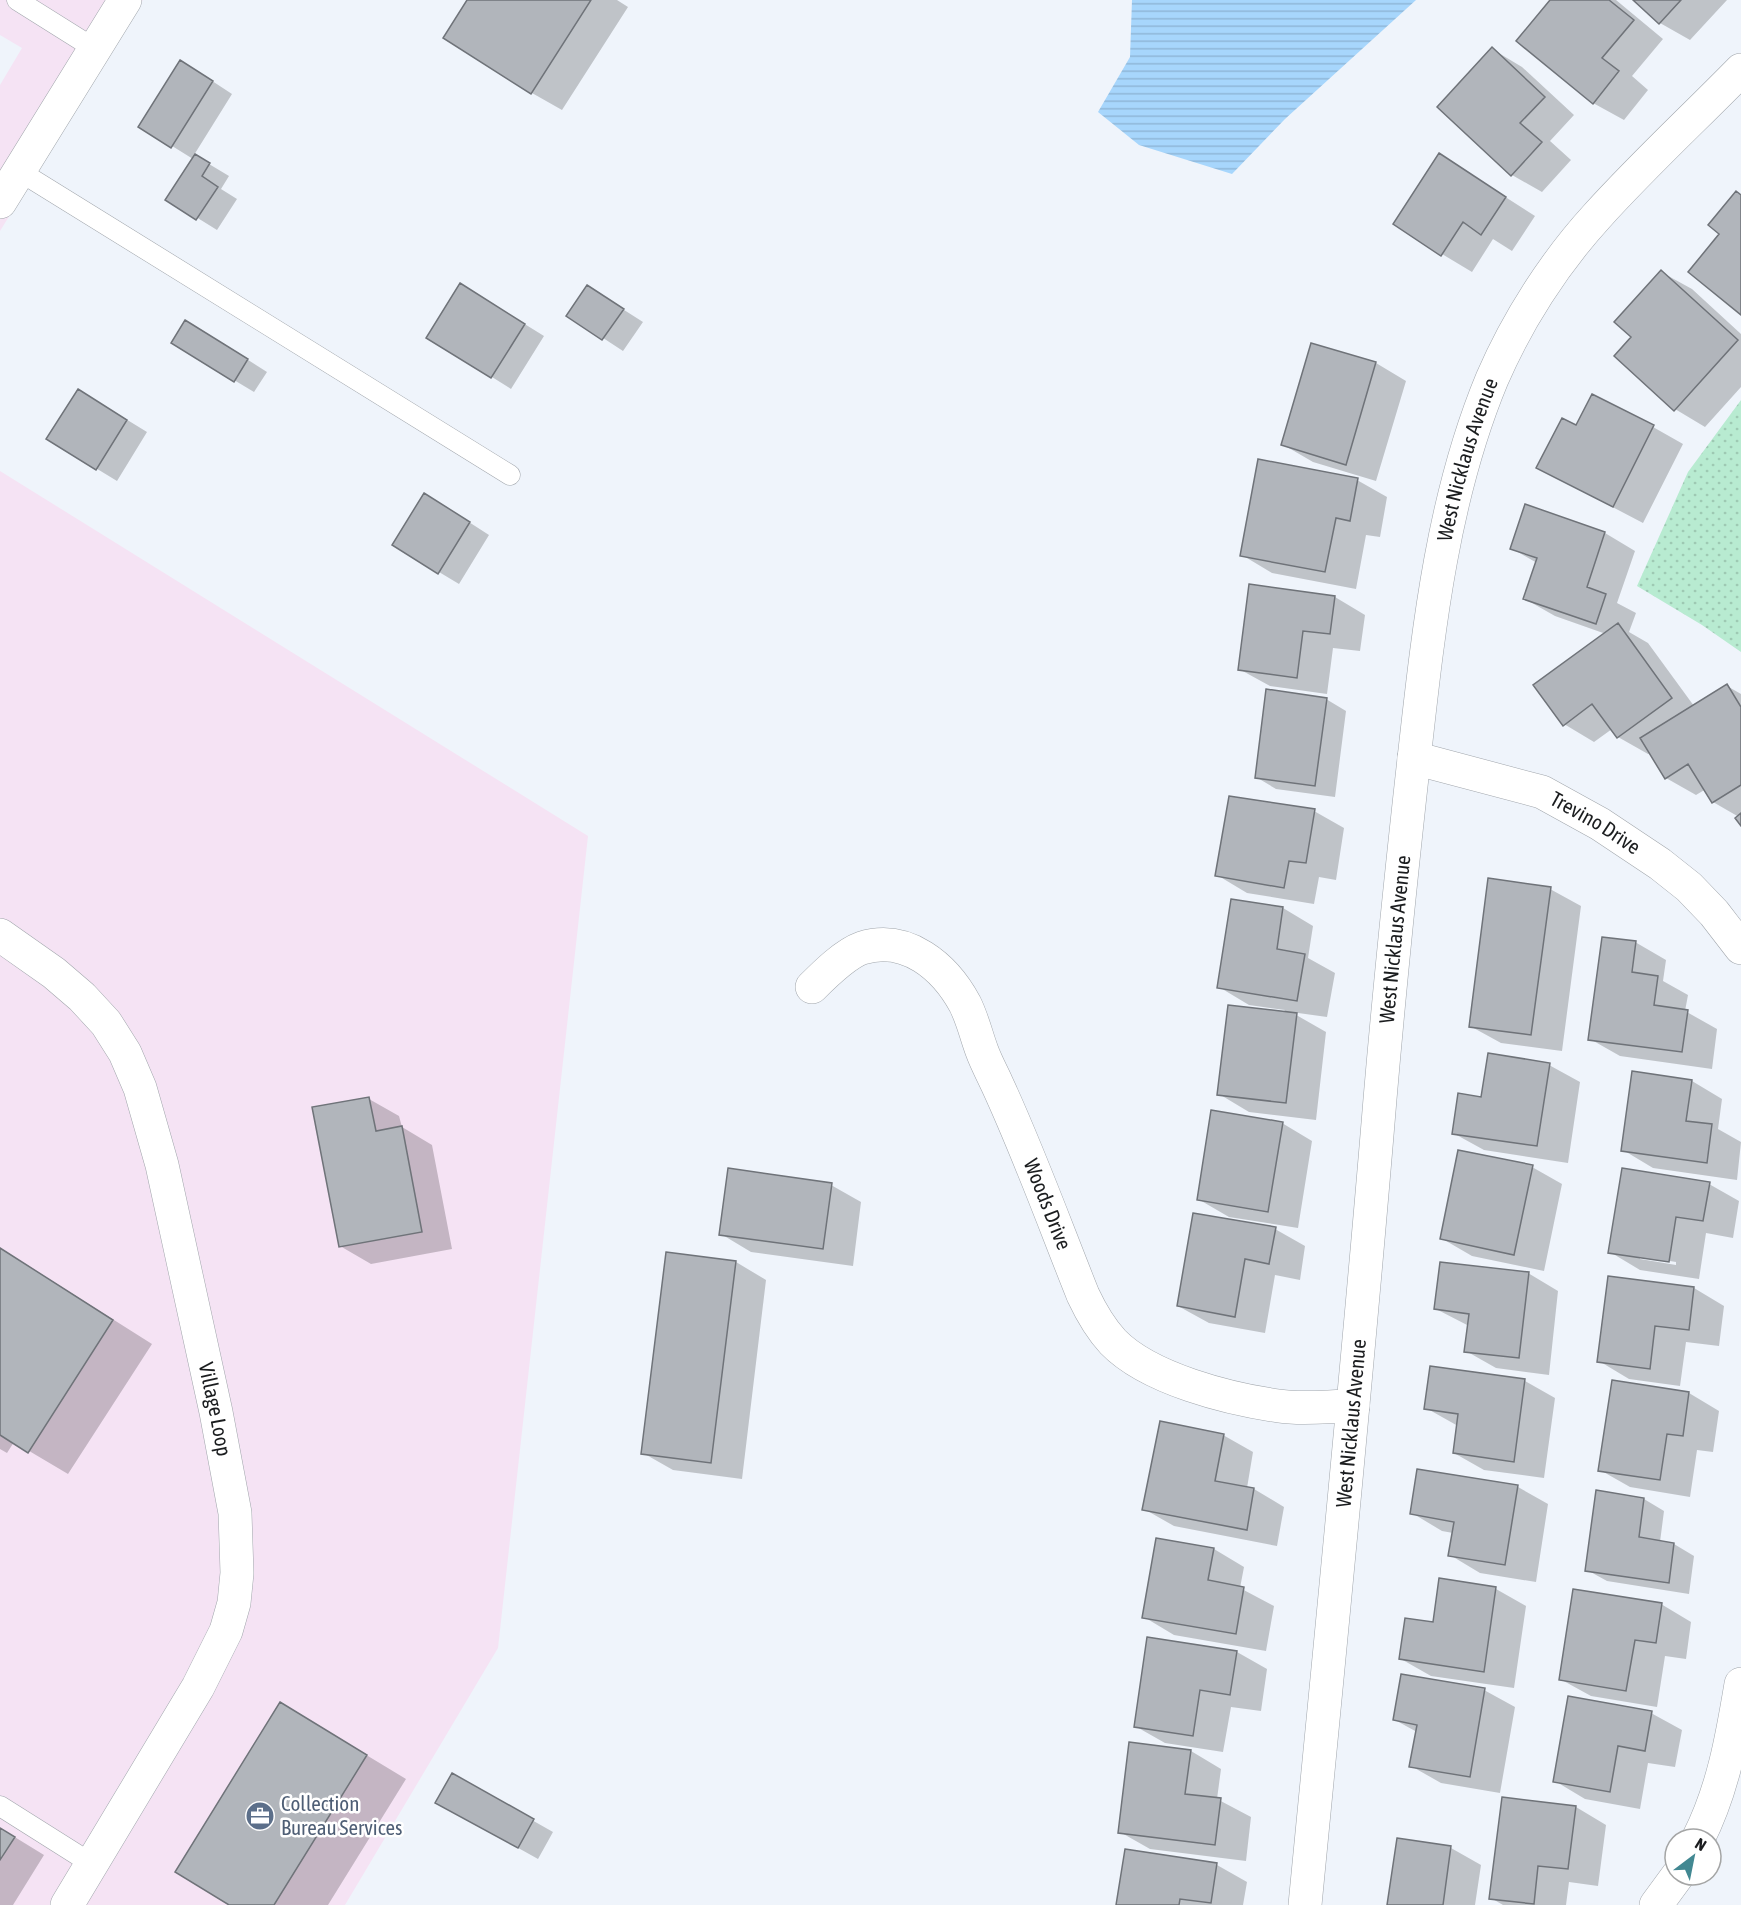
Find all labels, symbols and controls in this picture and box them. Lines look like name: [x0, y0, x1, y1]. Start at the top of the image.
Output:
street label: West Nicklaus Avenue: [1432, 374, 1502, 543]
street label: Trevino Drive: [1546, 786, 1645, 859]
street label: West Nicklaus Avenue: [1374, 854, 1414, 1024]
street label: Woods Drive: [1020, 1155, 1077, 1253]
street label: West Nicklaus Avenue: [1331, 1338, 1370, 1508]
street label: Village Loop: [195, 1360, 237, 1458]
place label: Collection Bureau Services: [281, 1791, 402, 1839]
office icon: Collection Bureau Services: [244, 1800, 276, 1832]
north arrow: [1663, 1827, 1723, 1887]
text: N: [1692, 1834, 1710, 1854]

